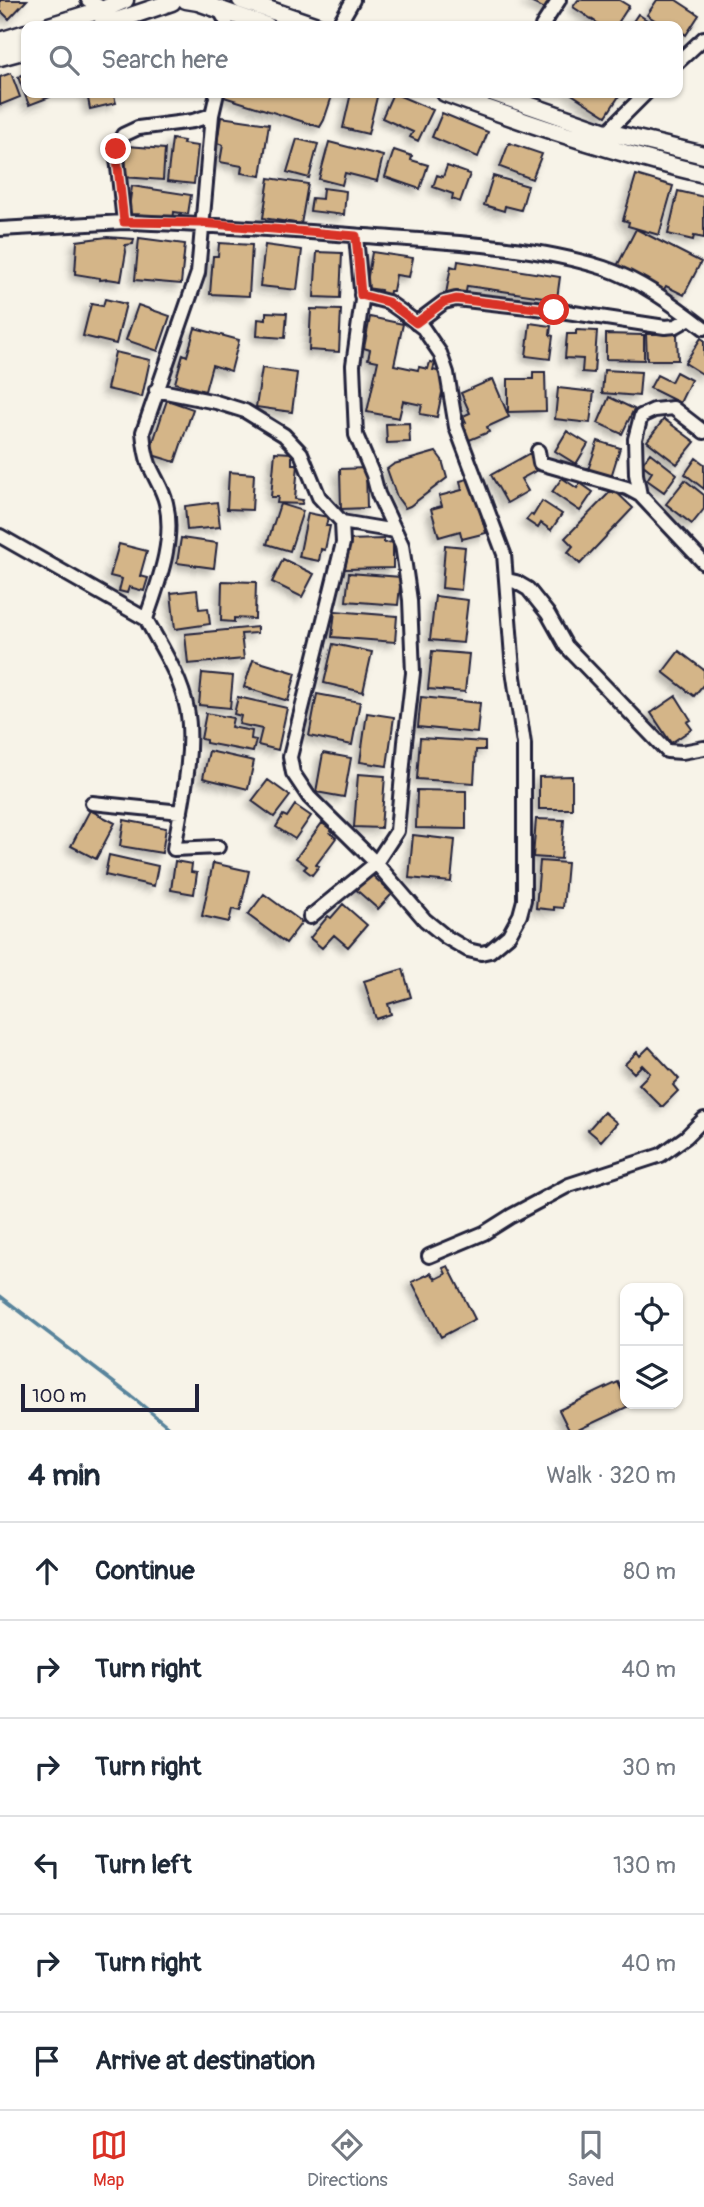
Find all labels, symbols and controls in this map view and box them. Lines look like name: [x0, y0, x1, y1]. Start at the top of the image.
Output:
search box: [21, 21, 683, 98]
icon: search: [45, 41, 83, 79]
text: Search here: [101, 44, 228, 76]
route end: [100, 133, 131, 164]
route start: [538, 294, 569, 325]
map controls: [620, 1283, 683, 1409]
button: locate: [620, 1283, 683, 1346]
button: layers: [620, 1346, 683, 1409]
scale bar: [21, 1381, 200, 1413]
text: 100 m: [32, 1384, 86, 1408]
text: 4 min: [28, 1457, 101, 1494]
text: Walk · 320 m: [546, 1461, 676, 1490]
icon: ahead: [28, 1552, 66, 1590]
text: Continue: [95, 1555, 195, 1587]
text: 80 m: [623, 1557, 676, 1586]
icon: right: [28, 1650, 66, 1688]
text: Turn right: [95, 1653, 201, 1685]
text: 40 m: [622, 1655, 676, 1684]
icon: right: [28, 1748, 66, 1786]
text: Turn right: [95, 1751, 201, 1783]
text: 30 m: [622, 1753, 676, 1782]
icon: left: [28, 1846, 66, 1884]
text: Turn left: [95, 1849, 191, 1881]
text: 130 m: [613, 1851, 676, 1880]
icon: right: [28, 1944, 66, 1982]
text: Turn right: [95, 1947, 201, 1979]
text: 40 m: [622, 1949, 676, 1978]
icon: arrive: [28, 2042, 66, 2080]
text: Arrive at destination: [95, 2045, 315, 2077]
tab: Map: [90, 2126, 128, 2192]
tab: Directions: [307, 2126, 388, 2192]
tab: Saved: [567, 2126, 614, 2192]

